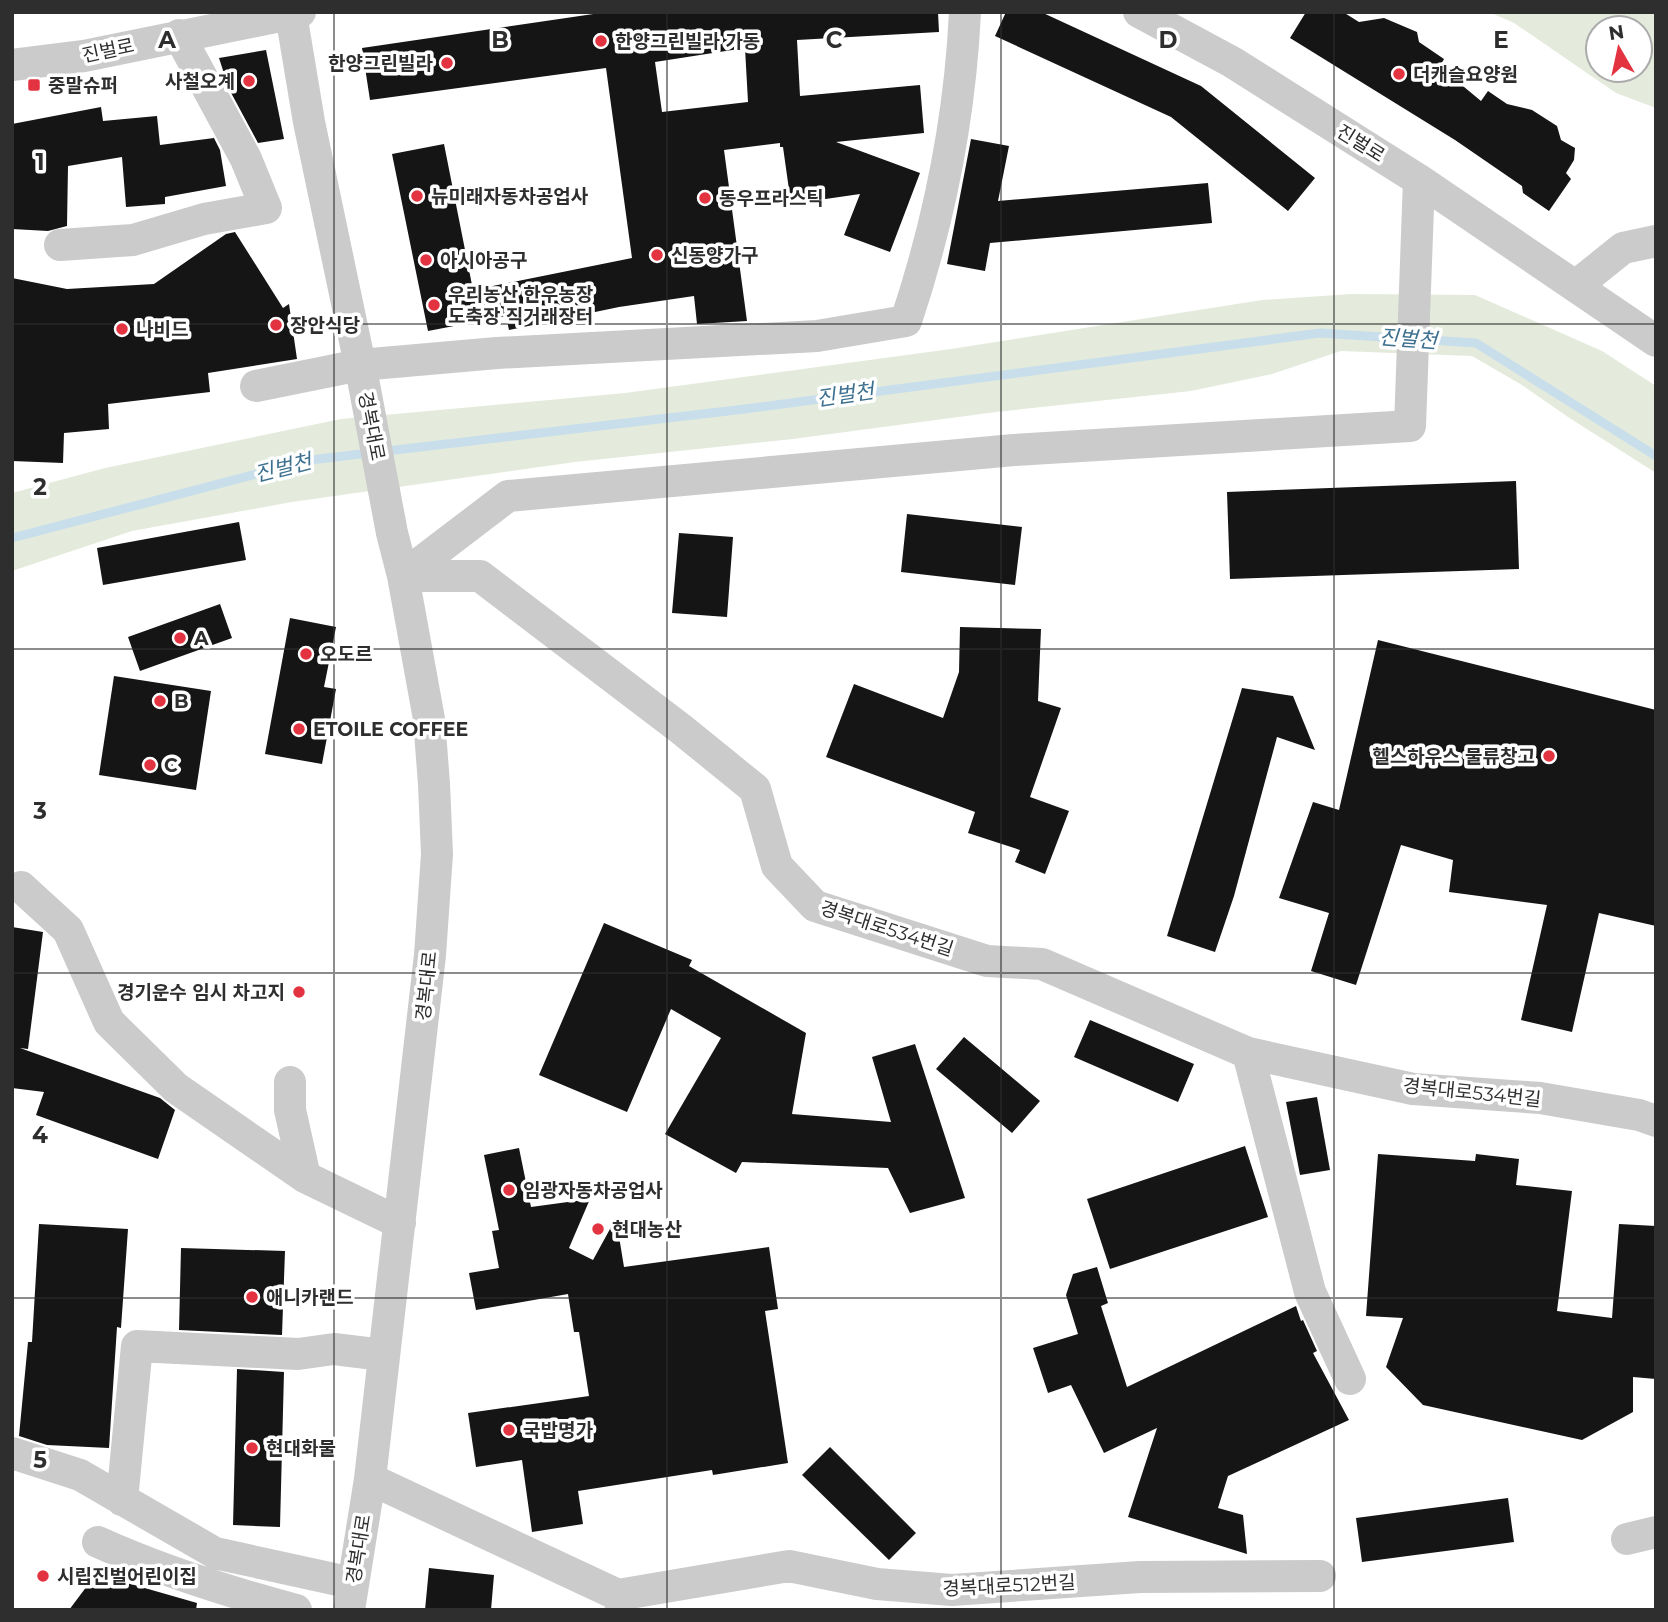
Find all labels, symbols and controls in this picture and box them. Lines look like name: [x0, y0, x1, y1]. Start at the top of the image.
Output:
north arrow: [1584, 14, 1654, 84]
text: N: [1607, 20, 1626, 45]
text: A: [157, 26, 176, 54]
text: B: [491, 26, 509, 54]
text: C: [826, 26, 843, 54]
text: D: [1159, 26, 1178, 54]
text: E: [1493, 26, 1509, 54]
place label: 한양그린빌라 가동: [615, 30, 760, 53]
marker: 한양그린빌라 가동: [593, 33, 609, 49]
street label: 진벌로: [80, 34, 136, 67]
place label: 한양그린빌라: [328, 52, 434, 75]
marker: 한양그린빌라: [439, 55, 455, 71]
place label: 더캐슬요양원: [1413, 63, 1518, 86]
marker: 더캐슬요양원: [1391, 66, 1407, 82]
place label: 사철오계: [165, 70, 235, 93]
marker: 사철오계: [241, 73, 257, 89]
place label: 중말슈퍼: [48, 74, 118, 97]
marker: 중말슈퍼: [26, 77, 42, 93]
street label: 진벌로: [1332, 120, 1389, 167]
text: 1: [35, 148, 45, 176]
place label: 뉴미래자동차공업사: [431, 185, 589, 208]
place label: 동우프라스틱: [719, 187, 824, 210]
marker: 뉴미래자동차공업사: [409, 188, 425, 204]
marker: 동우프라스틱: [697, 190, 713, 206]
place label: 신동양가구: [671, 244, 758, 267]
marker: 신동양가구: [649, 247, 665, 263]
place label: 아시아공구: [440, 249, 527, 272]
marker: 아시아공구: [418, 252, 434, 268]
place label: 우리농산 한우농장 도축장 직거래장터: [448, 283, 593, 328]
marker: 우리농산 한우농장 도축장 직거래장터: [426, 297, 442, 313]
place label: 장안식당: [290, 314, 360, 337]
marker: 장안식당: [268, 317, 284, 333]
place label: 나비드: [136, 318, 188, 341]
marker: 나비드: [114, 321, 130, 337]
water label: 진벌천: [1378, 324, 1440, 353]
water label: 진벌천: [814, 378, 878, 411]
street label: 경복대로: [354, 390, 389, 463]
water label: 진벌천: [252, 448, 317, 487]
text: 2: [33, 473, 47, 501]
place label: A: [193, 627, 209, 650]
marker: A: [172, 630, 188, 646]
place label: 오도르: [320, 643, 372, 666]
marker: 오도르: [298, 646, 314, 662]
place label: B: [174, 690, 189, 713]
marker: B: [152, 693, 168, 709]
place label: ETOILE COFFEE: [313, 718, 468, 741]
marker: ETOILE COFFEE: [291, 721, 307, 737]
place label: 헬스하우스 물류창고: [1372, 745, 1535, 768]
marker: 헬스하우스 물류창고: [1541, 748, 1557, 764]
place label: C: [164, 754, 178, 777]
marker: C: [142, 757, 158, 773]
text: 3: [32, 797, 47, 825]
street label: 경복대로534번길: [817, 896, 956, 961]
street label: 경복대로: [411, 950, 442, 1022]
place label: 경기운수 임시 차고지: [117, 981, 285, 1004]
marker: 경기운수 임시 차고지: [291, 984, 307, 1000]
street label: 경복대로534번길: [1402, 1074, 1542, 1111]
text: 4: [32, 1121, 48, 1149]
place label: 임광자동차공업사: [523, 1179, 663, 1202]
marker: 임광자동차공업사: [501, 1182, 517, 1198]
place label: 현대농산: [612, 1218, 682, 1241]
marker: 현대농산: [590, 1221, 606, 1237]
place label: 애니카랜드: [266, 1286, 353, 1309]
marker: 애니카랜드: [244, 1289, 260, 1305]
place label: 국밥명가: [523, 1419, 593, 1442]
marker: 국밥명가: [501, 1422, 517, 1438]
place label: 현대화물: [266, 1437, 336, 1460]
marker: 현대화물: [244, 1440, 260, 1456]
text: 5: [33, 1446, 47, 1474]
street label: 경복대로: [342, 1513, 375, 1585]
place label: 시립진벌어린이집: [57, 1565, 197, 1588]
marker: 시립진벌어린이집: [35, 1568, 51, 1584]
street label: 경복대로512번길: [942, 1571, 1076, 1600]

